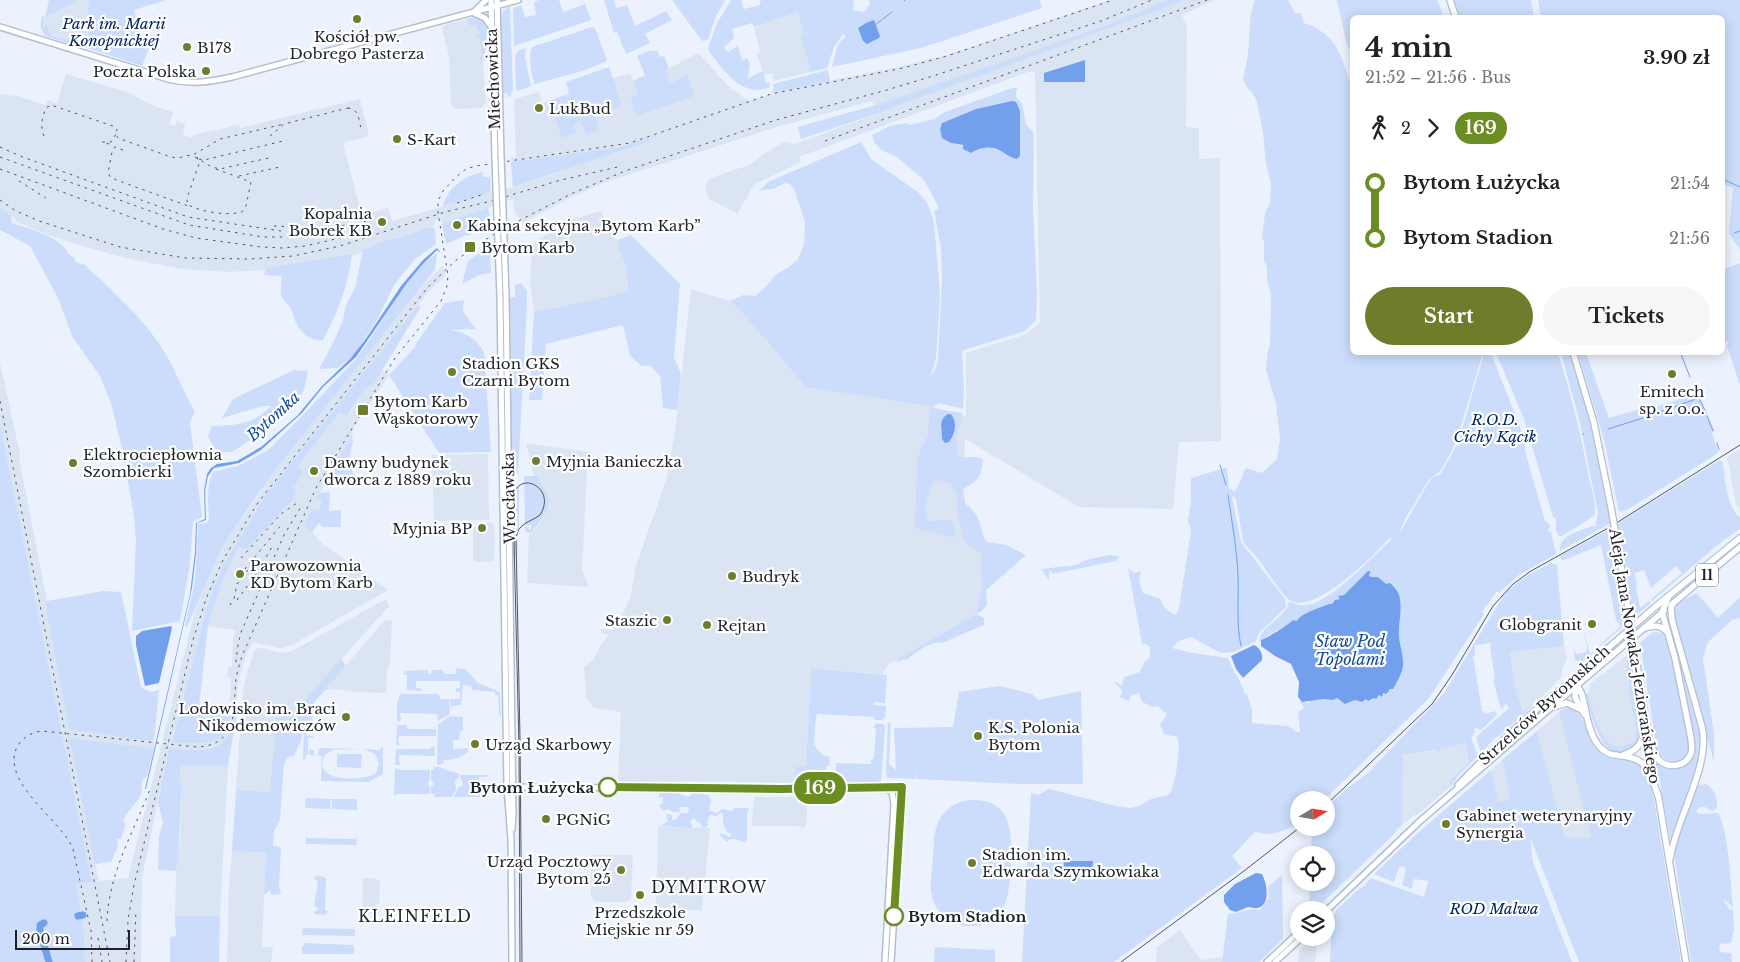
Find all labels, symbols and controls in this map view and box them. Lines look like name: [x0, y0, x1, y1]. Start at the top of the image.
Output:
marker: Kościół pw. Dobrego Pasterza: [351, 13, 363, 25]
park label: Park im. Marii Konopnickiej: [61, 14, 167, 50]
place label: Kościół pw. Dobrego Pasterza: [290, 27, 425, 63]
street label: Miechowicka: [482, 27, 504, 130]
text: 4 min: [1365, 30, 1452, 65]
place label: B178: [197, 38, 232, 57]
marker: B178: [181, 41, 193, 53]
text: 3.90 zł: [1643, 46, 1710, 69]
place label: Poczta Polska: [93, 62, 197, 81]
marker: Poczta Polska: [200, 65, 212, 77]
text: 21:52 – 21:56 · Bus: [1365, 67, 1511, 87]
place label: LukBud: [549, 99, 611, 118]
marker: LukBud: [533, 102, 545, 114]
icon: walk: [1365, 114, 1393, 142]
icon: forward: [1419, 114, 1447, 142]
text: 169: [1465, 117, 1497, 139]
text: 2: [1401, 118, 1411, 138]
place label: S-Kart: [407, 130, 457, 149]
marker: S-Kart: [391, 133, 403, 145]
text: Bytom Łużycka: [1403, 171, 1561, 194]
text: 21:54: [1670, 173, 1710, 193]
place label: Kopalnia Bobrek KB: [289, 204, 373, 240]
marker: Kopalnia Bobrek KB: [376, 216, 388, 228]
place label: Kabina sekcyjna „Bytom Karb”: [467, 216, 701, 235]
marker: Kabina sekcyjna „Bytom Karb”: [451, 219, 463, 231]
text: Bytom Stadion: [1403, 226, 1553, 249]
text: 21:56: [1669, 228, 1710, 248]
place label: Bytom Karb: [481, 238, 575, 257]
marker: Bytom Karb: [463, 240, 477, 254]
button: Start: [1365, 287, 1533, 345]
button: Tickets: [1543, 287, 1710, 345]
place label: Stadion GKS Czarni Bytom: [462, 354, 570, 390]
marker: Stadion GKS Czarni Bytom: [446, 366, 458, 378]
marker: Emitech sp. z o.o.: [1666, 368, 1678, 380]
place label: Emitech sp. z o.o.: [1639, 382, 1705, 418]
water label: Bytomka: [241, 387, 304, 446]
place label: Bytom Karb Wąskotorowy: [373, 392, 479, 428]
marker: Bytom Karb Wąskotorowy: [356, 403, 370, 417]
park label: R.O.D. Cichy Kącik: [1453, 410, 1537, 446]
place label: Elektrociepłownia Szombierki: [83, 445, 223, 481]
street label: Wrocławska: [499, 451, 519, 545]
place label: Myjnia Banieczka: [546, 452, 682, 471]
place label: Dawny budynek dworca z 1889 roku: [324, 453, 471, 489]
marker: Myjnia Banieczka: [530, 455, 542, 467]
marker: Elektrociepłownia Szombierki: [67, 457, 79, 469]
marker: Dawny budynek dworca z 1889 roku: [308, 465, 320, 477]
place label: Myjnia BP: [392, 519, 472, 538]
marker: Myjnia BP: [476, 522, 488, 534]
street label: Aleja Jana Nowaka-Jeziorańskiego: [1605, 526, 1665, 785]
place label: Parowozownia KD Bytom Karb: [250, 556, 373, 592]
road number: 11: [1696, 564, 1718, 586]
place label: Budryk: [742, 567, 800, 586]
marker: Parowozownia KD Bytom Karb: [234, 568, 246, 580]
marker: Budryk: [726, 570, 738, 582]
place label: Staszic: [605, 611, 657, 630]
marker: Staszic: [661, 614, 673, 626]
place label: Globgranit: [1499, 615, 1582, 634]
place label: Rejtan: [717, 616, 766, 635]
marker: Globgranit: [1586, 618, 1598, 630]
marker: Rejtan: [701, 619, 713, 631]
water label: Staw Pod Topolami: [1315, 631, 1386, 669]
street label: Strzelców Bytomskich: [1474, 641, 1614, 769]
place label: Lodowisko im. Braci Nikodemowiczów: [179, 699, 336, 735]
marker: Lodowisko im. Braci Nikodemowiczów: [340, 711, 352, 723]
place label: K.S. Polonia Bytom: [988, 718, 1080, 754]
marker: K.S. Polonia Bytom: [972, 730, 984, 742]
place label: Urząd Skarbowy: [485, 735, 612, 754]
marker: Urząd Skarbowy: [469, 738, 481, 750]
line badge: 169: [791, 772, 849, 804]
marker: Bytom Łużycka: [598, 777, 618, 797]
text: 169: [804, 777, 836, 799]
place label: Bytom Łużycka: [470, 778, 594, 797]
north arrow: [1290, 791, 1335, 836]
map controls: [1290, 791, 1335, 946]
place label: Gabinet weterynaryjny Synergia: [1456, 806, 1633, 842]
place label: PGNiG: [556, 810, 611, 829]
marker: PGNiG: [540, 813, 552, 825]
marker: Gabinet weterynaryjny Synergia: [1440, 818, 1452, 830]
place label: Stadion im. Edwarda Szymkowiaka: [982, 845, 1160, 881]
button: locate: [1290, 846, 1335, 891]
place label: Urząd Pocztowy Bytom 25: [487, 852, 611, 888]
marker: Stadion im. Edwarda Szymkowiaka: [966, 857, 978, 869]
marker: Urząd Pocztowy Bytom 25: [615, 864, 627, 876]
district label: DYMITROW: [651, 877, 767, 897]
marker: Przedszkole Miejskie nr 59: [634, 889, 646, 901]
park label: ROD Malwa: [1448, 899, 1539, 918]
button: layers: [1290, 901, 1335, 946]
place label: Przedszkole Miejskie nr 59: [586, 903, 694, 939]
district label: KLEINFELD: [358, 906, 472, 926]
marker: Bytom Stadion: [884, 906, 904, 926]
place label: Bytom Stadion: [908, 907, 1026, 926]
scale bar: [15, 927, 130, 950]
text: 200 m: [22, 930, 70, 948]

